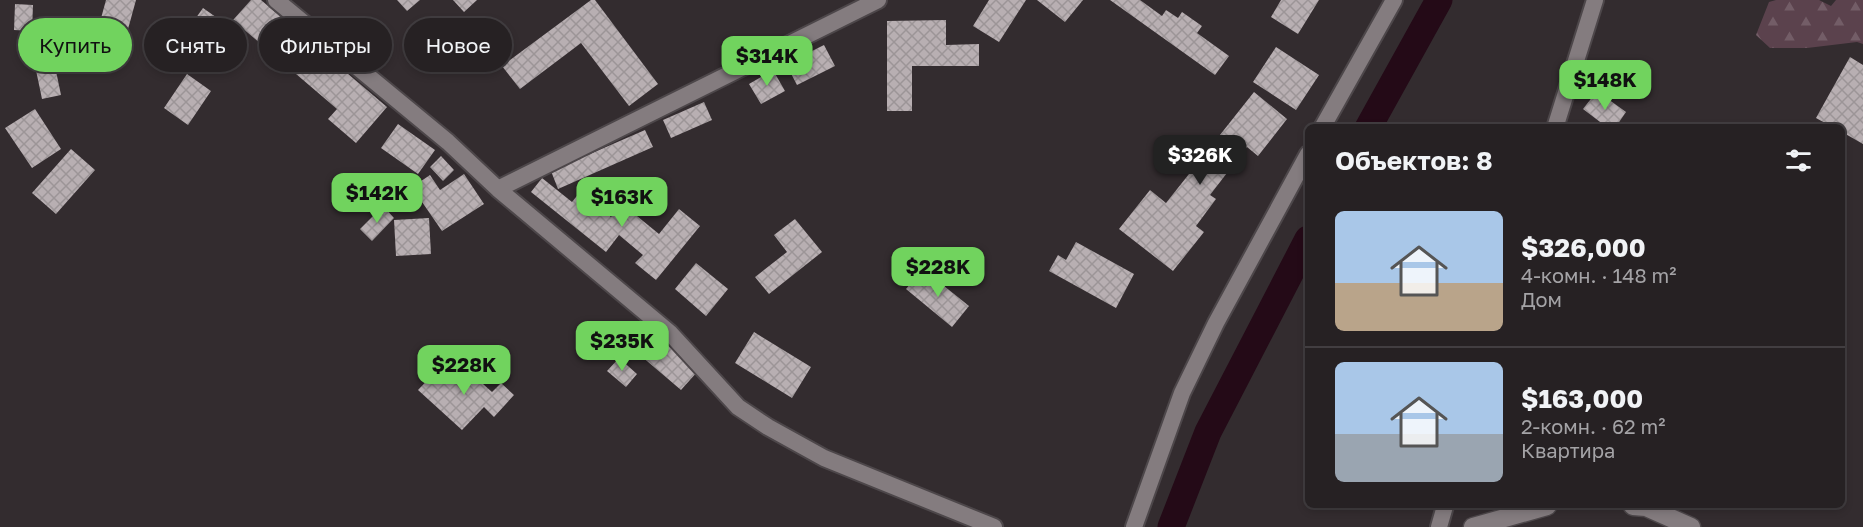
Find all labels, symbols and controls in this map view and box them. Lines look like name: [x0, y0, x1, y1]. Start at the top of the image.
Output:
chip: Купить: [18, 18, 132, 72]
chip: Снять: [144, 18, 247, 72]
chip: Фильтры: [259, 18, 392, 72]
chip: Новое: [404, 18, 512, 72]
pin: $314K: [725, 36, 809, 87]
text: $314K: [736, 43, 798, 67]
pin: $148K: [1563, 60, 1647, 111]
text: $148K: [1573, 67, 1637, 91]
pin: $326K: [1158, 135, 1242, 186]
text: $326K: [1168, 142, 1233, 166]
icon: filters: [1782, 144, 1815, 177]
text: Объектов: 8: [1335, 145, 1493, 176]
pin: $142K: [335, 173, 419, 224]
pin: $163K: [580, 177, 664, 228]
text: $142K: [346, 180, 408, 204]
text: $163K: [590, 184, 654, 208]
text: $326,000: [1521, 232, 1646, 263]
icon: home: [1383, 235, 1455, 307]
pin: $228K: [896, 247, 980, 298]
text: $228K: [905, 254, 971, 278]
text: 4-комн. · 148 m²: [1521, 263, 1677, 287]
text: Дом: [1521, 287, 1562, 311]
pin: $235K: [580, 321, 664, 372]
text: $235K: [590, 328, 654, 352]
pin: $228K: [422, 345, 506, 396]
text: $228K: [431, 352, 497, 376]
text: $163,000: [1521, 383, 1643, 414]
icon: home: [1383, 386, 1455, 458]
text: 2-комн. · 62 m²: [1521, 414, 1666, 438]
text: Квартира: [1521, 438, 1615, 462]

